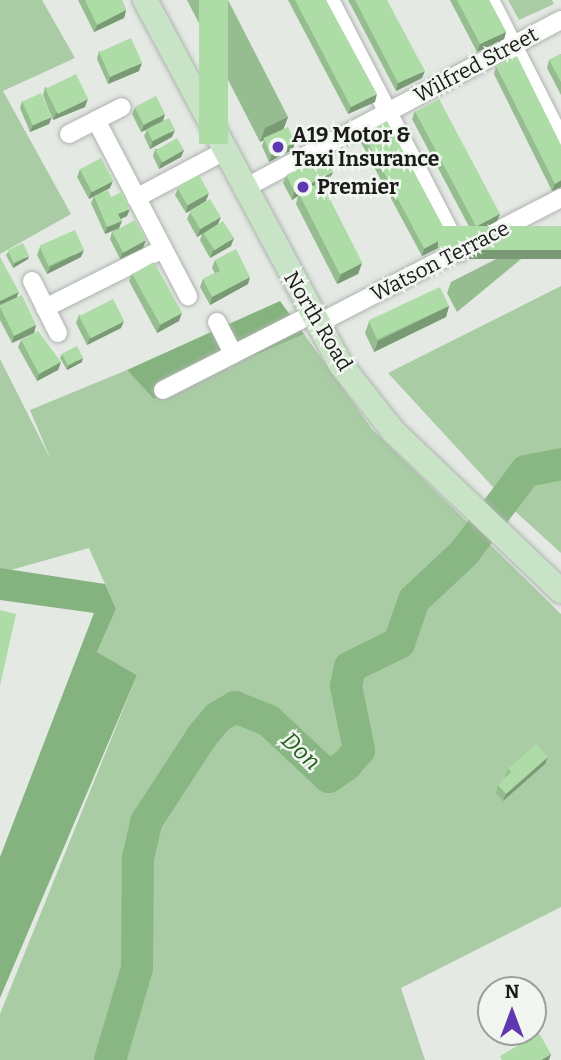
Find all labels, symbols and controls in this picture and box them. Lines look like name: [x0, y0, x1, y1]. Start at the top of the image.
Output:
street label: Wilfred Street: [410, 22, 542, 108]
place label: A19 Motor & Taxi Insurance: [292, 122, 439, 172]
marker: A19 Motor & Taxi Insurance: [270, 139, 286, 155]
place label: Premier: [317, 174, 399, 200]
marker: Premier: [295, 179, 311, 195]
street label: Watson Terrace: [367, 215, 513, 307]
street label: North Road: [278, 267, 358, 375]
water label: Don: [276, 726, 326, 776]
north arrow: [477, 976, 547, 1046]
text: N: [505, 980, 519, 1003]

